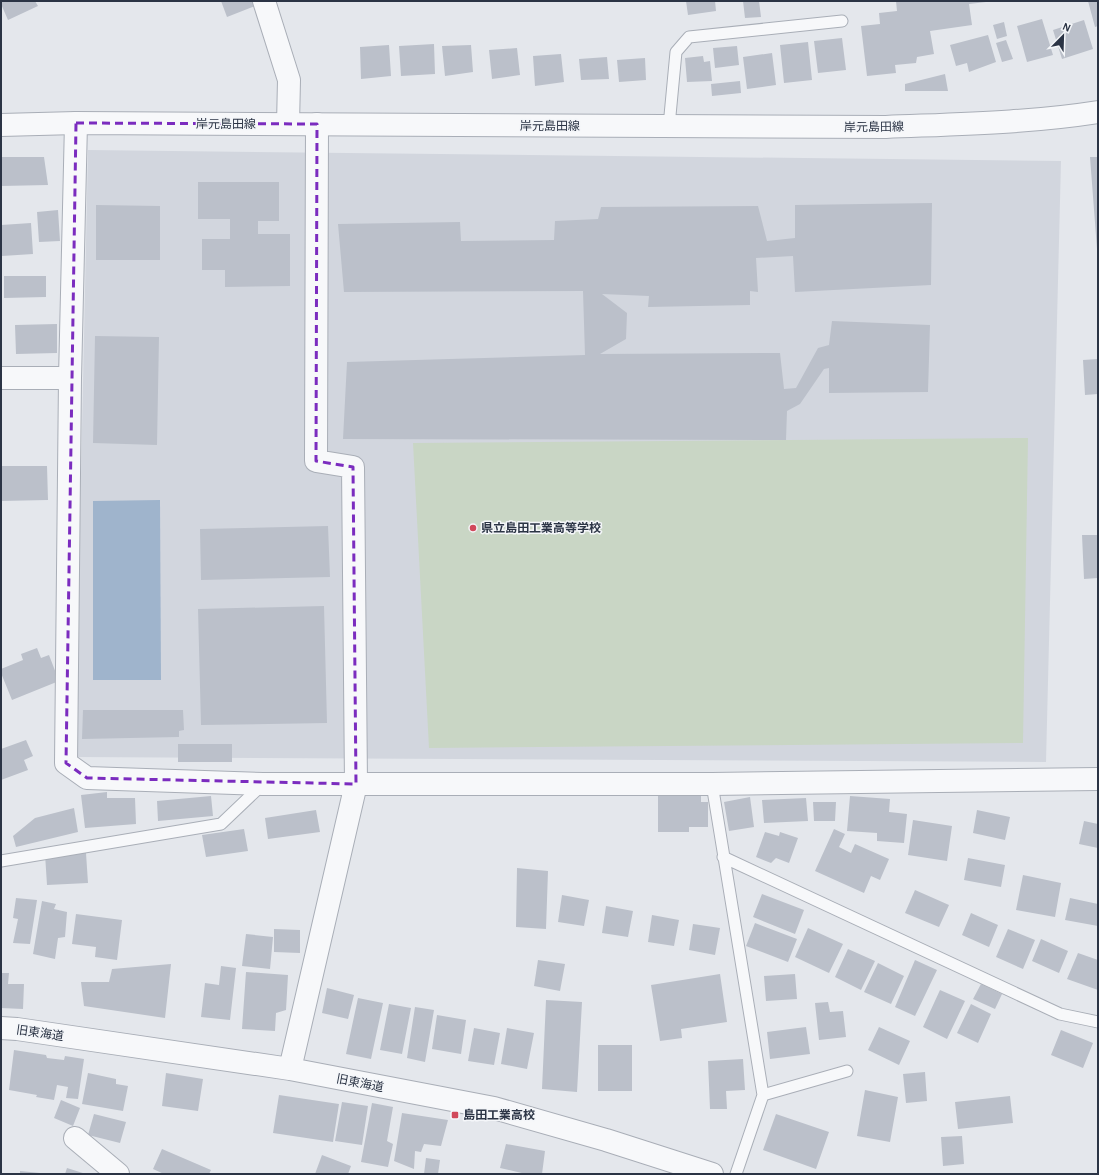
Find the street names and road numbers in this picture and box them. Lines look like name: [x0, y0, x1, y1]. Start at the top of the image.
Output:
street label: 岸元島田線: [196, 117, 256, 130]
street label: 岸元島田線: [520, 119, 580, 132]
street label: 岸元島田線: [844, 119, 904, 134]
street label: 旧東海道: [15, 1023, 65, 1042]
street label: 旧東海道: [335, 1072, 385, 1093]

